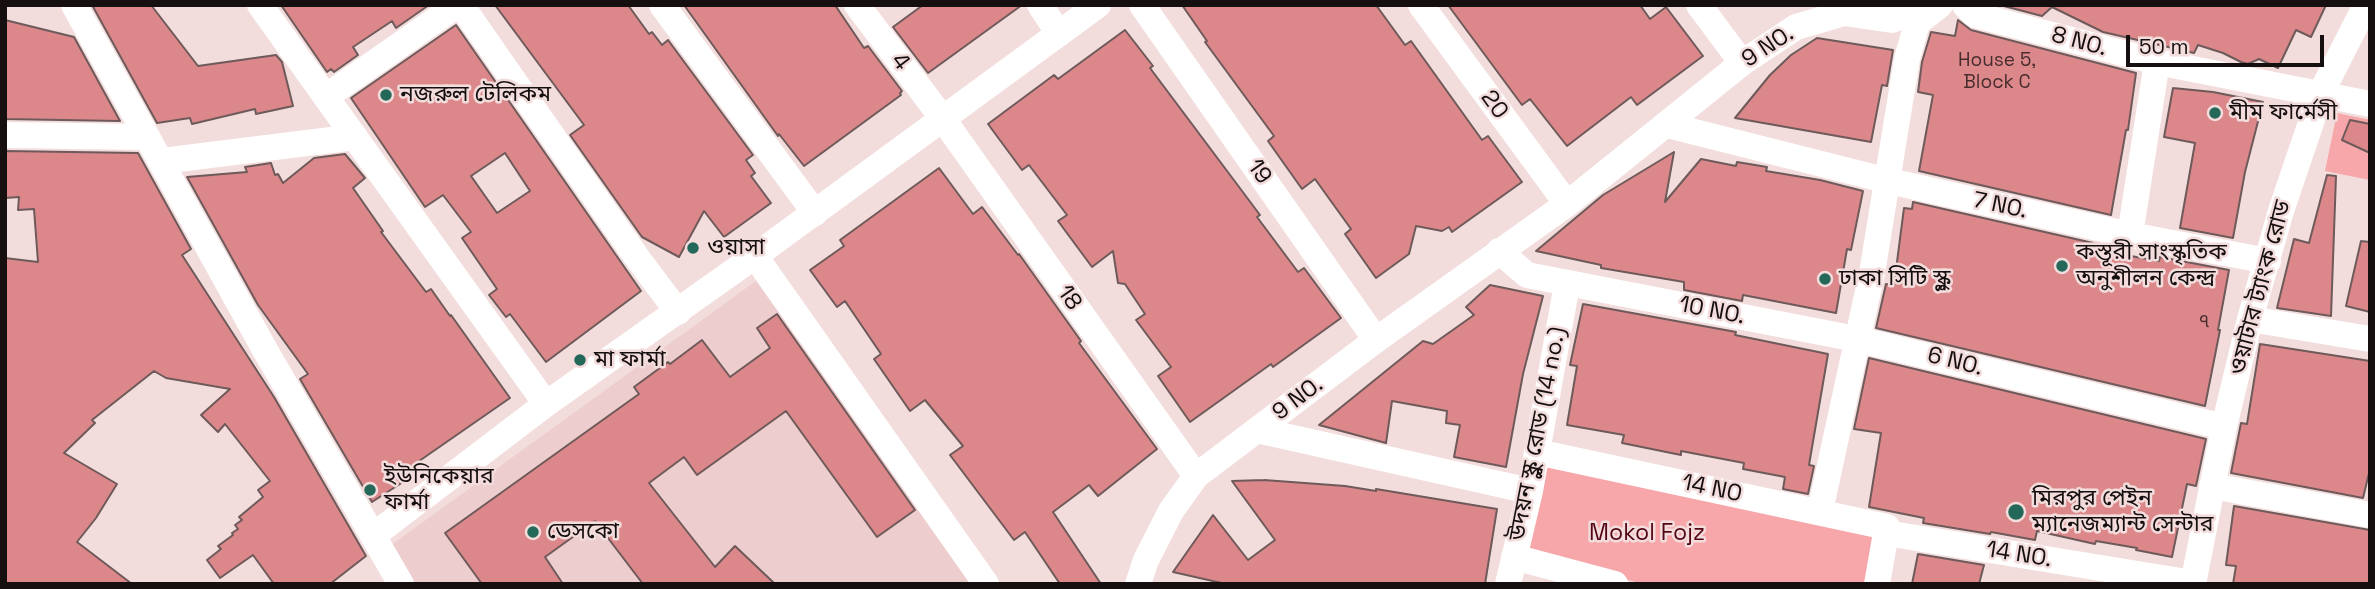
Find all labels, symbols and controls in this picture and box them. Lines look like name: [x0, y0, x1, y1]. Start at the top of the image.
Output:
street label: 9 NO.: [1737, 20, 1799, 74]
street label: 8 NO.: [2048, 21, 2110, 63]
scale bar: [2130, 21, 2328, 65]
text: 50 m: [2139, 33, 2189, 60]
street label: 4: [885, 48, 915, 76]
house number: House 5, Block C: [1958, 50, 2036, 94]
place label: নজরুল টেলিকম: [400, 81, 551, 109]
street label: 20: [1474, 85, 1514, 125]
marker: নজরুল টেলিকম: [378, 87, 394, 103]
place label: মীম ফার্মেসী: [2229, 99, 2337, 127]
marker: মীম ফার্মেসী: [2207, 105, 2223, 121]
street label: 19: [1241, 154, 1277, 190]
street label: 7 NO.: [1970, 187, 2030, 225]
street label: ওয়াটার ট্যাংক রোড: [2224, 198, 2298, 378]
place label: ওয়াসা: [707, 234, 765, 262]
place label: কস্তূরী সাংস্কৃতিক অনুশীলন কেন্দ্র: [2076, 239, 2227, 293]
marker: ওয়াসা: [685, 240, 701, 256]
marker: কস্তূরী সাংস্কৃতিক অনুশীলন কেন্দ্র: [2054, 258, 2070, 274]
place label: ঢাকা সিটি স্কুল: [1839, 265, 1950, 293]
marker: ঢাকা সিটি স্কুল: [1817, 271, 1833, 287]
street label: 18: [1051, 280, 1087, 316]
street label: 10 NO.: [1677, 291, 1747, 331]
house number: ৭: [2198, 311, 2210, 333]
street label: উদয়ন স্কুল রোড (14 no.): [1504, 325, 1572, 543]
street label: 6 NO.: [1925, 342, 1985, 382]
place label: মা ফার্মা: [594, 346, 666, 374]
marker: মা ফার্মা: [572, 352, 588, 368]
street label: 9 NO.: [1267, 371, 1329, 427]
place label: ইউনিকেয়ার ফার্মা: [384, 463, 494, 517]
street label: 14 NO: [1680, 469, 1744, 509]
marker: ইউনিকেয়ার ফার্মা: [362, 482, 378, 498]
place label: মিরপুর পেইন ম্যানেজম্যান্ট সেন্টার: [2032, 485, 2213, 539]
marker: মিরপুর পেইন ম্যানেজম্যান্ট সেন্টার: [2006, 502, 2026, 522]
place label: ডেসকো: [547, 518, 619, 546]
park label: Mokol Fojz: [1589, 520, 1705, 548]
marker: ডেসকো: [525, 524, 541, 540]
street label: 14 NO.: [1984, 536, 2054, 574]

